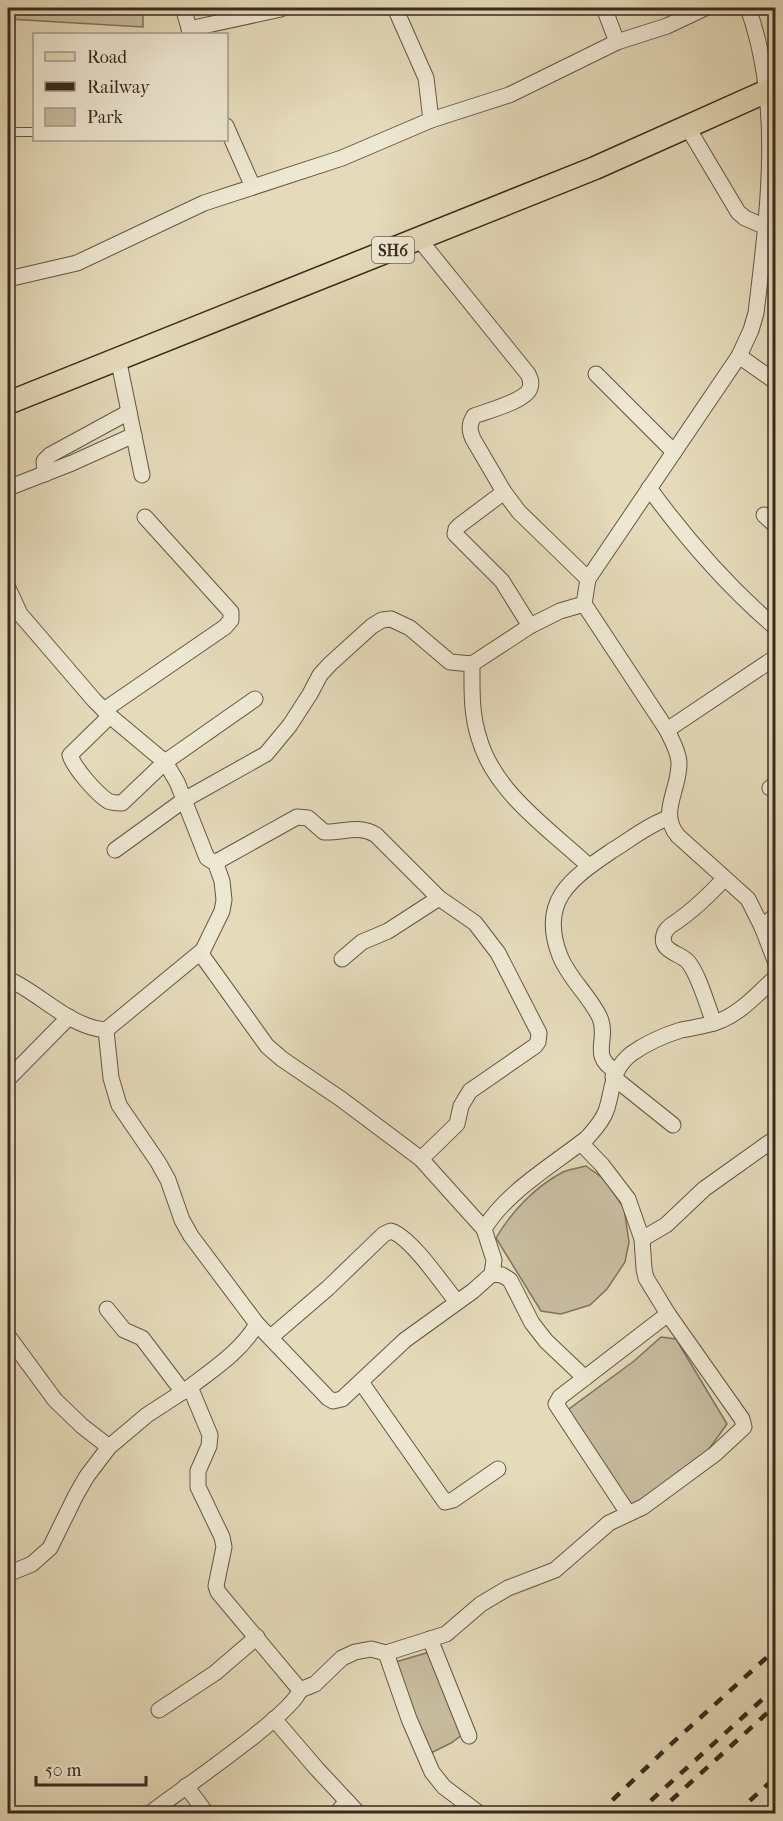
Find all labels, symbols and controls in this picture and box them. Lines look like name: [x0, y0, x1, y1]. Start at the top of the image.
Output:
legend: [33, 33, 228, 141]
text: Road: [87, 47, 127, 68]
text: Railway: [87, 77, 151, 98]
text: Park: [87, 107, 124, 128]
road number: SH6: [372, 237, 414, 263]
scale bar: [36, 1749, 146, 1787]
text: 50 m: [45, 1760, 82, 1781]

